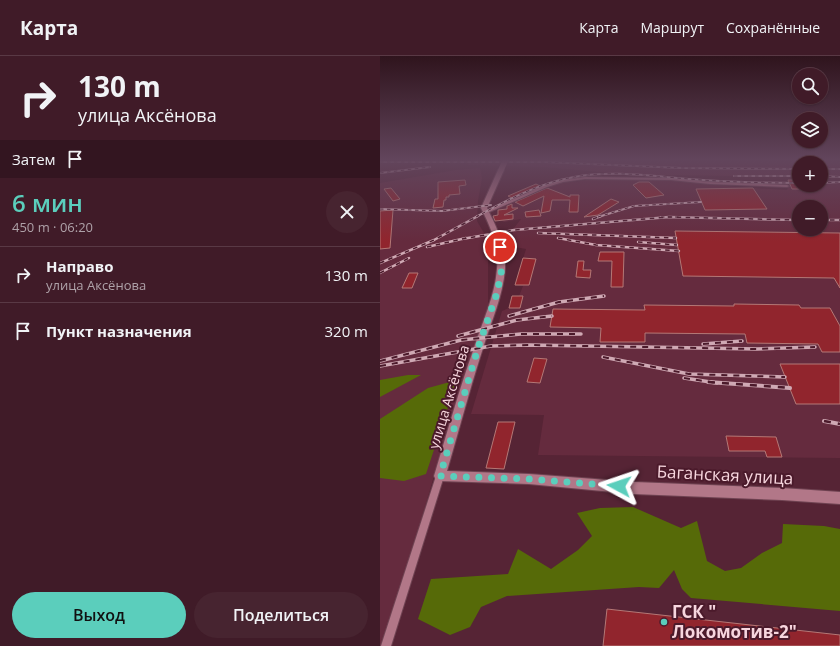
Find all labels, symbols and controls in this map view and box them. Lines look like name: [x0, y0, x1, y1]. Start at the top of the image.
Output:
text: Карта: [20, 15, 78, 41]
text: Карта: [579, 18, 618, 37]
text: Маршрут: [640, 18, 704, 37]
text: Сохранённые: [726, 18, 820, 37]
text: 130 m: [78, 67, 161, 105]
map controls: [792, 68, 828, 236]
button: search: [792, 68, 828, 104]
icon: right: [12, 72, 64, 124]
text: улица Аксёнова: [78, 103, 217, 127]
button: layers: [792, 112, 828, 148]
icon: arrive: [64, 148, 86, 170]
text: Затем: [12, 149, 56, 169]
button: +: [792, 156, 828, 192]
text: 6 мин: [12, 186, 83, 219]
button: close: [326, 191, 368, 233]
button: −: [792, 200, 828, 236]
text: 450 m · 06:20: [12, 218, 93, 236]
pin: [483, 230, 517, 264]
icon: arrive: [489, 236, 511, 258]
text: Направо: [46, 256, 114, 276]
icon: right: [12, 264, 34, 286]
text: 130 m: [324, 265, 368, 285]
text: улица Аксёнова: [46, 276, 146, 294]
icon: arrive: [12, 320, 34, 342]
text: Пункт назначения: [46, 321, 192, 341]
text: 320 m: [324, 321, 368, 341]
street label: улица Аксёнова: [424, 343, 473, 451]
street label: Баганская улица: [656, 459, 794, 490]
position arrow: [598, 465, 640, 507]
button: Выход: [12, 592, 186, 638]
button: Поделиться: [194, 592, 368, 638]
place label: ГСК " Локомотив-2": [672, 600, 797, 643]
marker: ГСК " Локомотив-2": [659, 617, 669, 627]

